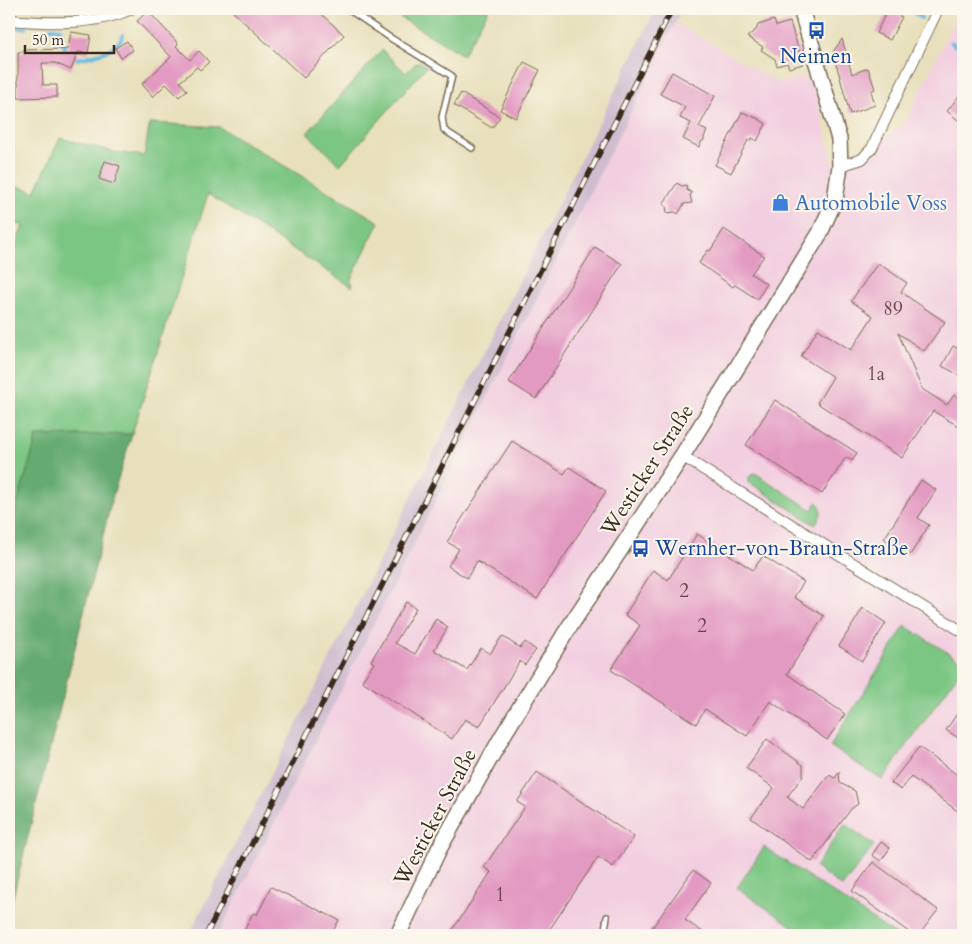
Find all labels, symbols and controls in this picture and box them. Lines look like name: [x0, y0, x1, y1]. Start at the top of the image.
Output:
bus stop icon: Neimen: [806, 21, 826, 41]
scale bar: [25, 22, 114, 54]
text: 50 m: [32, 30, 64, 50]
place label: Neimen: [780, 42, 852, 71]
place label: Automobile Voss: [795, 189, 947, 218]
shop icon: Automobile Voss: [771, 193, 791, 213]
house number: 89: [883, 296, 903, 322]
house number: 1a: [867, 361, 885, 387]
street label: Westicker Straße: [593, 399, 701, 543]
place label: Wernher-von-Braun-Straße: [654, 534, 908, 563]
bus stop icon: Wernher-von-Braun-Straße: [631, 538, 651, 558]
house number: 2: [679, 578, 689, 604]
house number: 2: [697, 613, 707, 639]
street label: Westicker Straße: [387, 743, 484, 892]
house number: 1: [495, 882, 505, 908]

